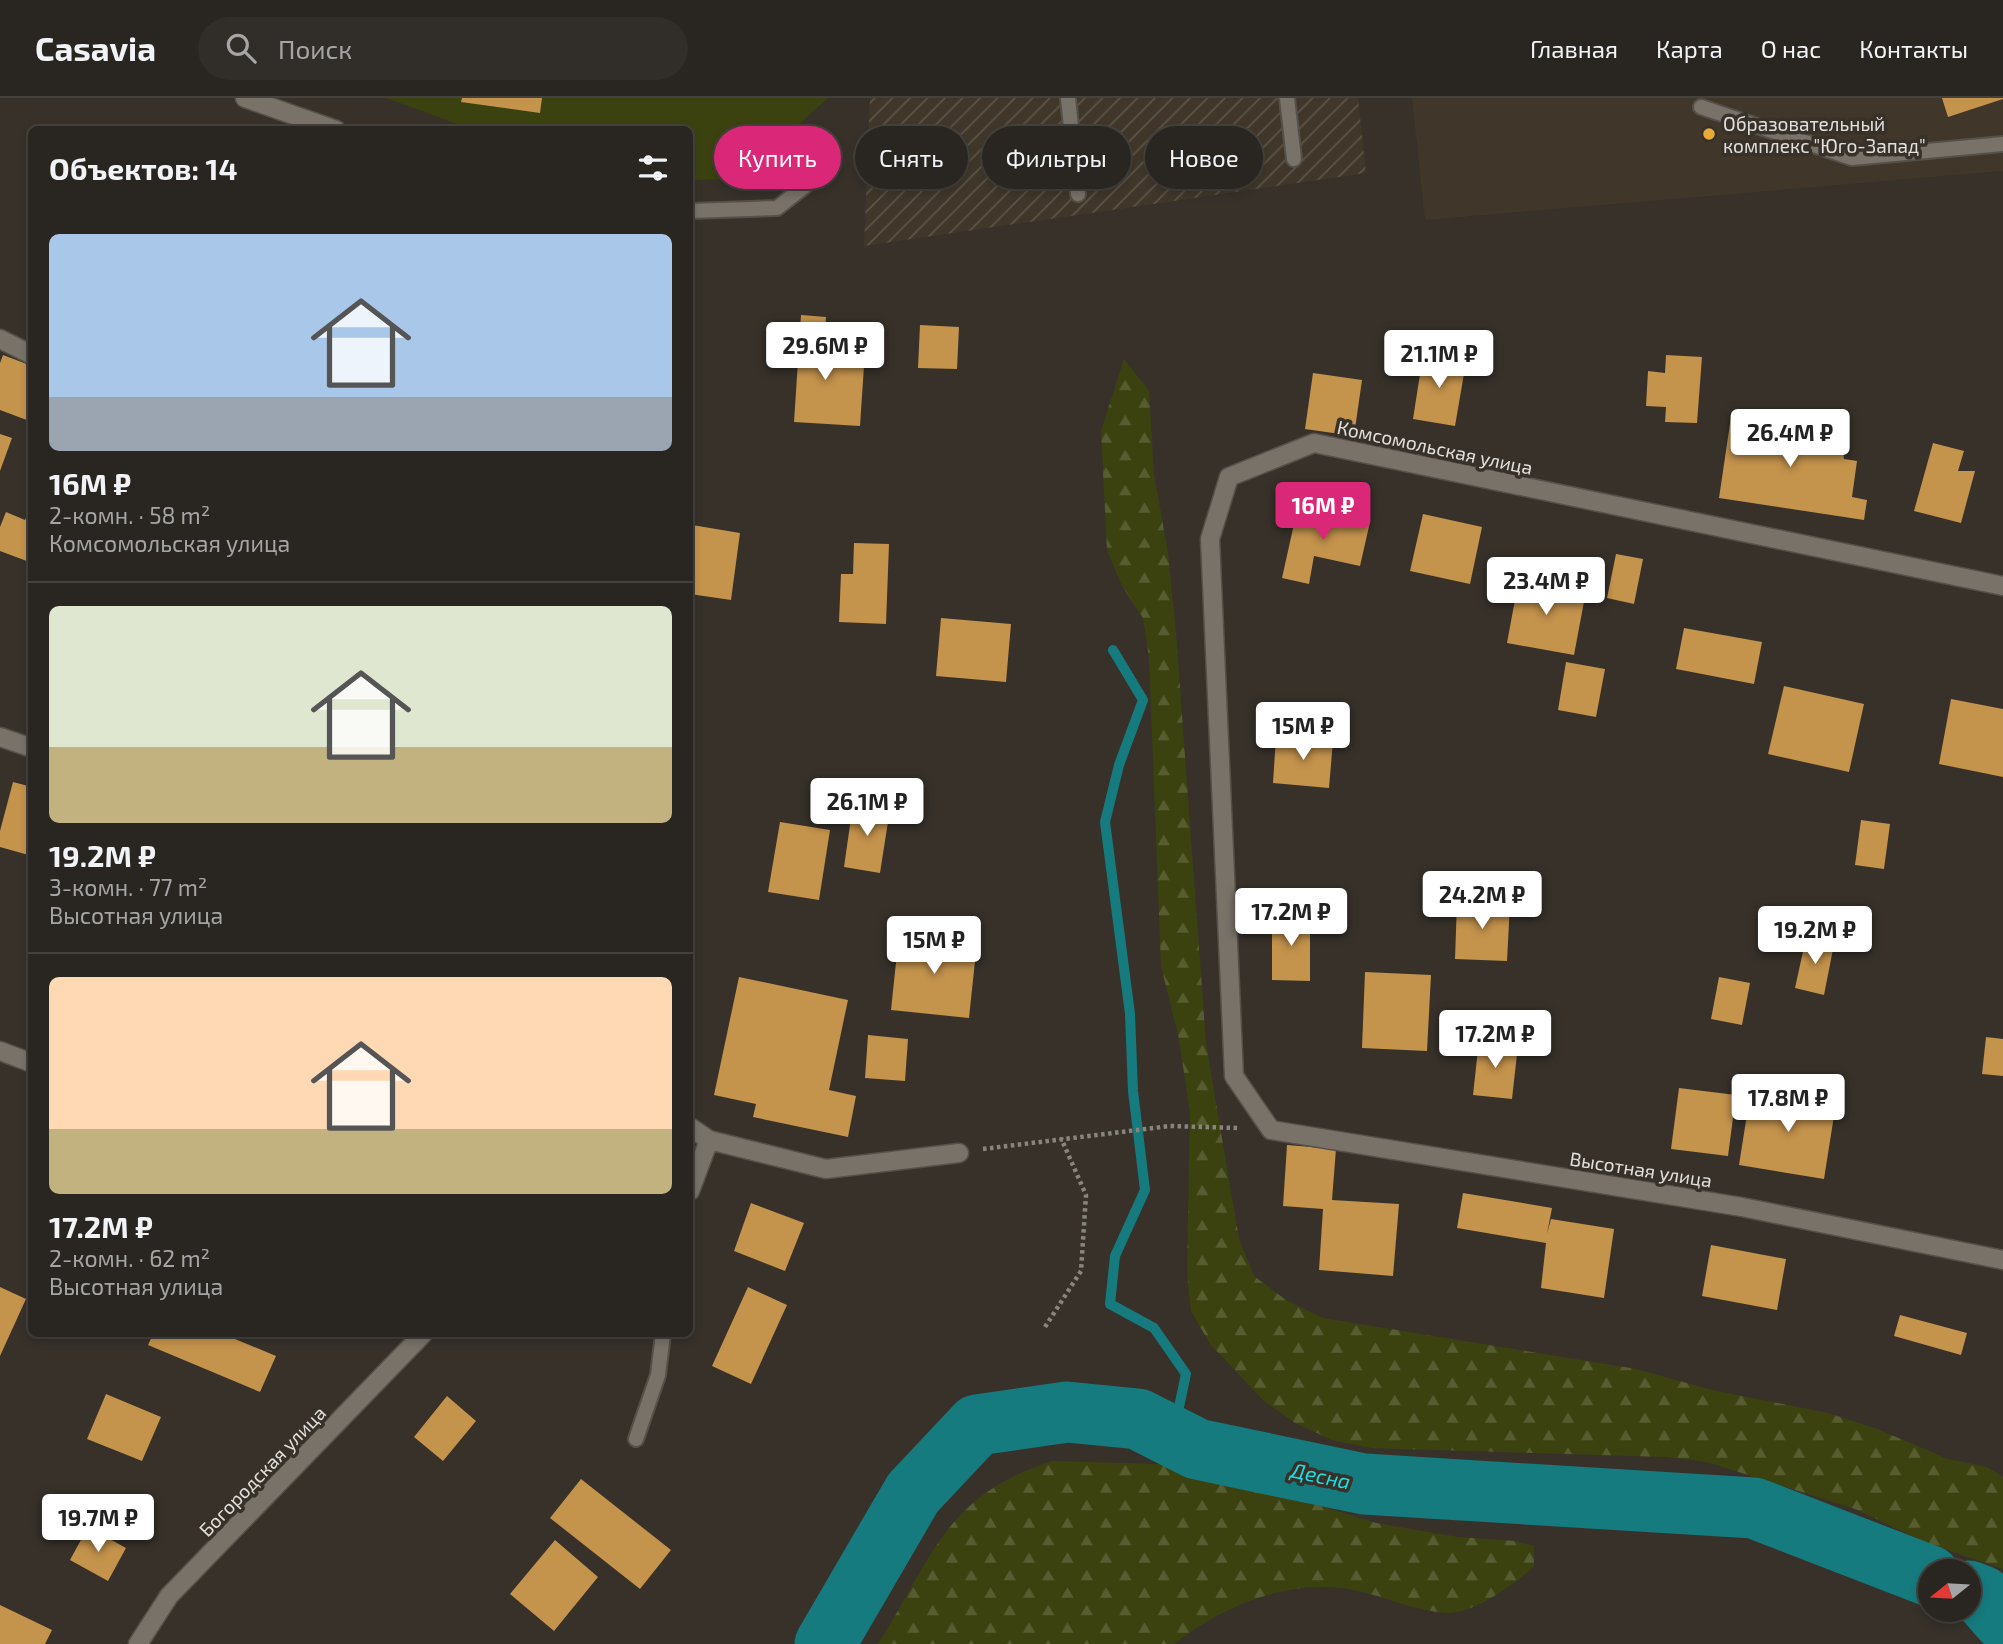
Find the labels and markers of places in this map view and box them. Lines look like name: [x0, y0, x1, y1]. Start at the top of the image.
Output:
place label: Образовательный комплекс "Юго-Запад": [1723, 112, 1926, 157]
marker: Образовательный комплекс "Юго-Запад": [1701, 126, 1717, 142]
pin: 29.6M ₽: [760, 322, 890, 382]
pin: 21.1M ₽: [1374, 330, 1504, 390]
pin: 26.4M ₽: [1725, 410, 1855, 469]
pin: 16M ₽: [1274, 482, 1372, 542]
pin: 23.4M ₽: [1481, 558, 1611, 617]
pin: 15M ₽: [1254, 702, 1352, 762]
pin: 26.1M ₽: [802, 778, 932, 838]
pin: 24.2M ₽: [1417, 872, 1547, 931]
pin: 17.2M ₽: [1226, 888, 1356, 948]
pin: 19.2M ₽: [1750, 906, 1880, 966]
pin: 15M ₽: [885, 916, 983, 976]
pin: 17.2M ₽: [1430, 1010, 1560, 1070]
pin: 17.8M ₽: [1723, 1074, 1853, 1134]
pin: 19.7M ₽: [33, 1494, 163, 1554]

